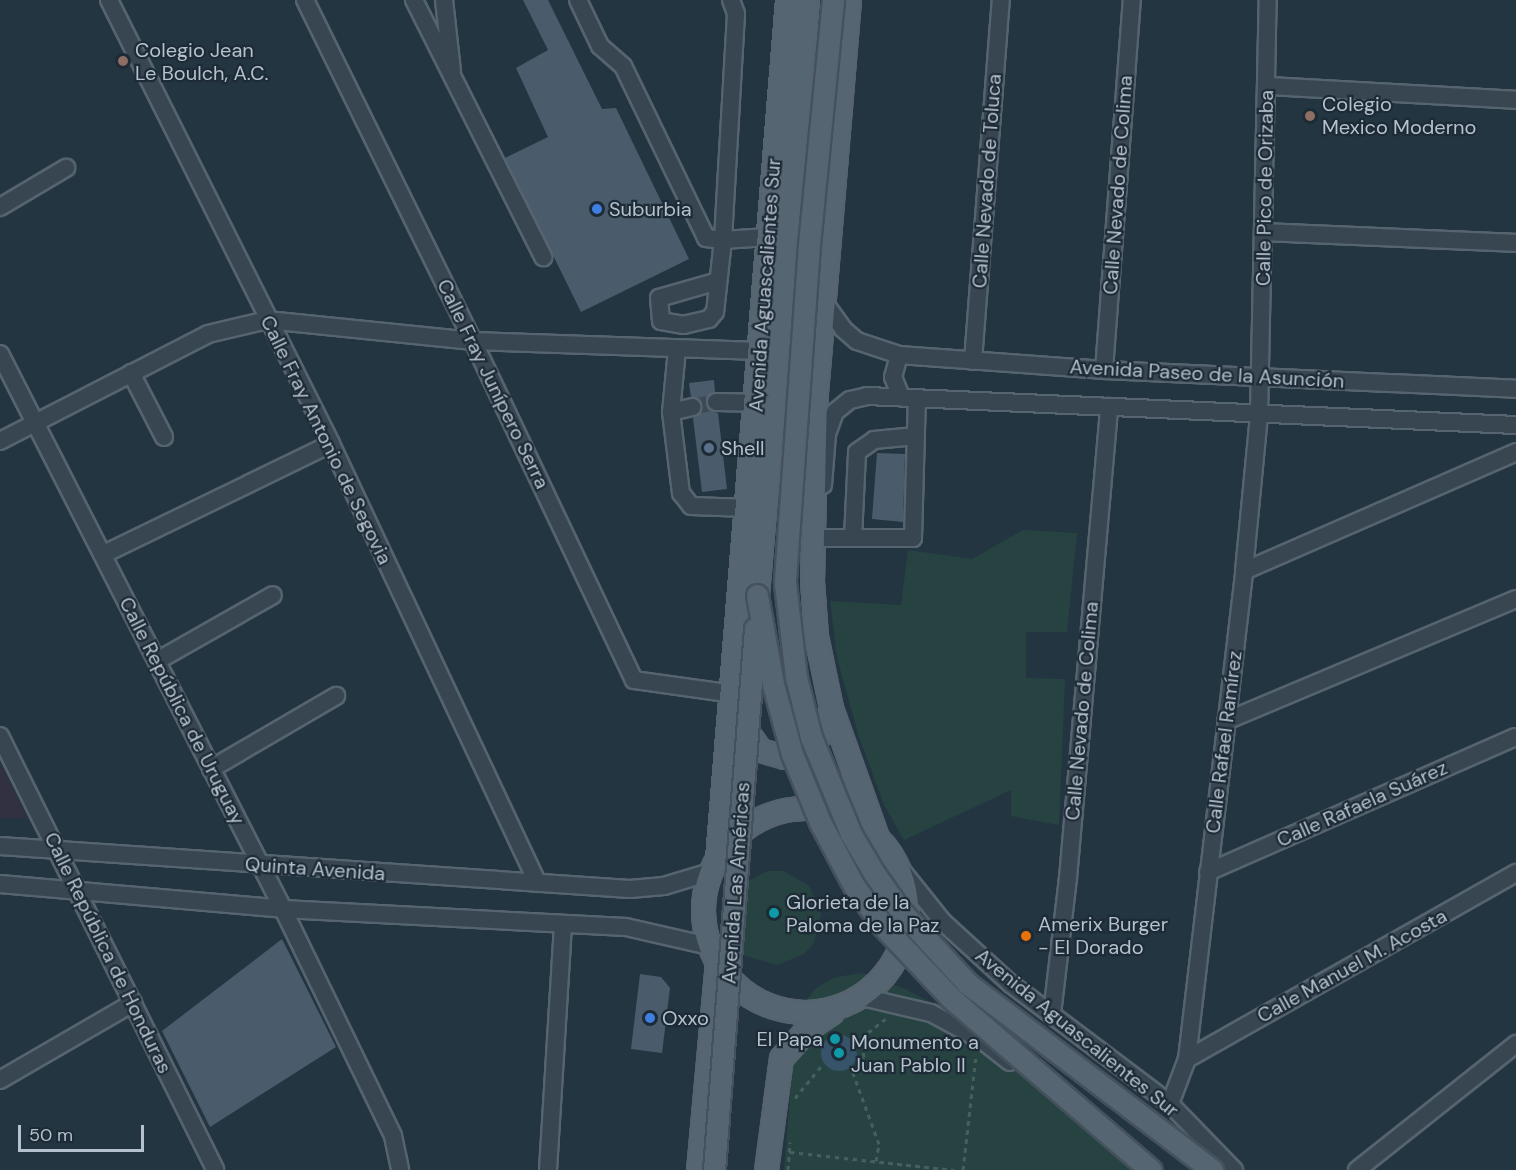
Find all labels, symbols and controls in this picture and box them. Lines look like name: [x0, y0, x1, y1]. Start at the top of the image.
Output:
place label: Colegio Jean Le Boulch, A.C.: [135, 38, 268, 85]
marker: Colegio Jean Le Boulch, A.C.: [116, 54, 130, 68]
street label: Calle Nevado de Toluca: [968, 73, 1006, 289]
street label: Calle Nevado de Colima: [1098, 75, 1138, 295]
street label: Calle Pico de Orizaba: [1251, 90, 1279, 286]
place label: Colegio Mexico Moderno: [1322, 92, 1476, 139]
marker: Colegio Mexico Moderno: [1303, 109, 1317, 123]
street label: Avenida Aguascalientes Sur: [744, 157, 786, 413]
place label: Suburbia: [609, 197, 692, 221]
marker: Suburbia: [590, 202, 604, 216]
street label: Calle Fray Junípero Serra: [432, 275, 554, 493]
street label: Calle Fray Antonio de Segovia: [255, 312, 397, 568]
street label: Avenida Paseo de la Asunción: [1069, 355, 1345, 393]
place label: Shell: [721, 436, 764, 460]
marker: Shell: [702, 441, 716, 455]
street label: Calle República de Uruguay: [114, 593, 250, 829]
street label: Calle Nevado de Colima: [1060, 601, 1104, 821]
street label: Calle Rafael Ramírez: [1201, 649, 1247, 835]
street label: Calle Rafaela Suárez: [1273, 756, 1451, 852]
street label: Avenida Las Américas: [717, 781, 755, 985]
street label: Calle República de Honduras: [39, 828, 177, 1078]
street label: Quinta Avenida: [244, 852, 386, 886]
place label: Glorieta de la Paloma de la Paz: [786, 890, 939, 937]
street label: Calle Manuel M. Acosta: [1253, 904, 1451, 1028]
marker: Glorieta de la Paloma de la Paz: [767, 906, 781, 920]
place label: Amerix Burger - El Dorado: [1038, 912, 1168, 959]
marker: Amerix Burger - El Dorado: [1019, 929, 1033, 943]
street label: Avenida Aguascalientes Sur: [970, 944, 1184, 1122]
place label: Oxxo: [662, 1006, 709, 1030]
marker: Oxxo: [643, 1011, 657, 1025]
place label: El Papa: [757, 1027, 823, 1051]
place label: Monumento a Juan Pablo II: [851, 1030, 979, 1077]
marker: El Papa: [828, 1032, 842, 1046]
marker: Monumento a Juan Pablo II: [832, 1046, 846, 1060]
scale bar: [21, 1113, 147, 1151]
text: 50 m: [29, 1123, 73, 1147]

